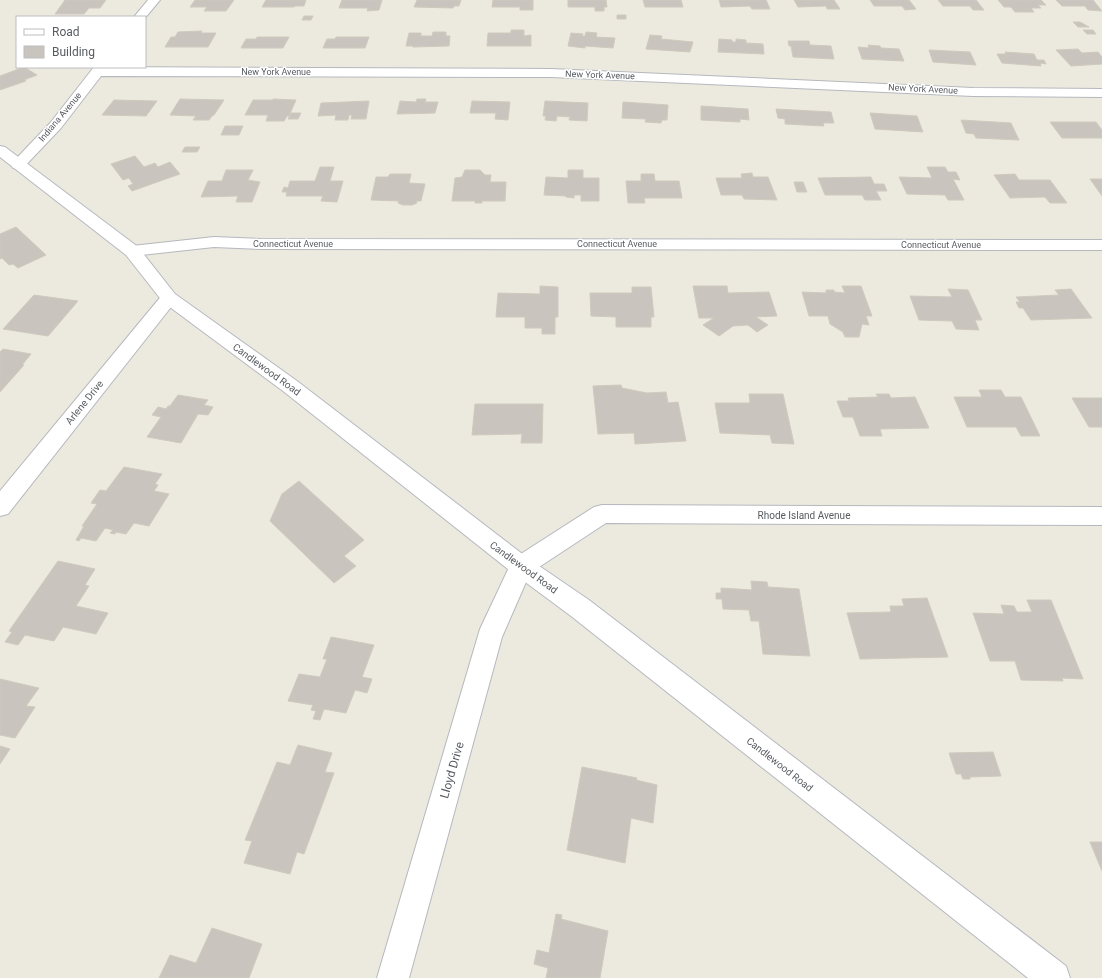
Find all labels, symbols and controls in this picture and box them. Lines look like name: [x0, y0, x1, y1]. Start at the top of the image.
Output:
legend: [16, 16, 146, 68]
text: Road: [52, 25, 80, 39]
text: Building: [52, 45, 95, 59]
street label: New York Avenue: [241, 67, 311, 77]
street label: New York Avenue: [565, 69, 635, 81]
street label: New York Avenue: [888, 82, 958, 96]
street label: Indiana Avenue: [37, 90, 84, 144]
street label: Connecticut Avenue: [253, 239, 333, 249]
street label: Connecticut Avenue: [577, 239, 657, 249]
street label: Connecticut Avenue: [901, 240, 981, 250]
street label: Candlewood Road: [231, 341, 303, 398]
street label: Arlene Drive: [63, 378, 105, 427]
street label: Rhode Island Avenue: [758, 510, 850, 521]
street label: Candlewood Road: [488, 539, 560, 596]
street label: Candlewood Road: [744, 735, 815, 794]
street label: Lloyd Drive: [437, 740, 467, 800]

